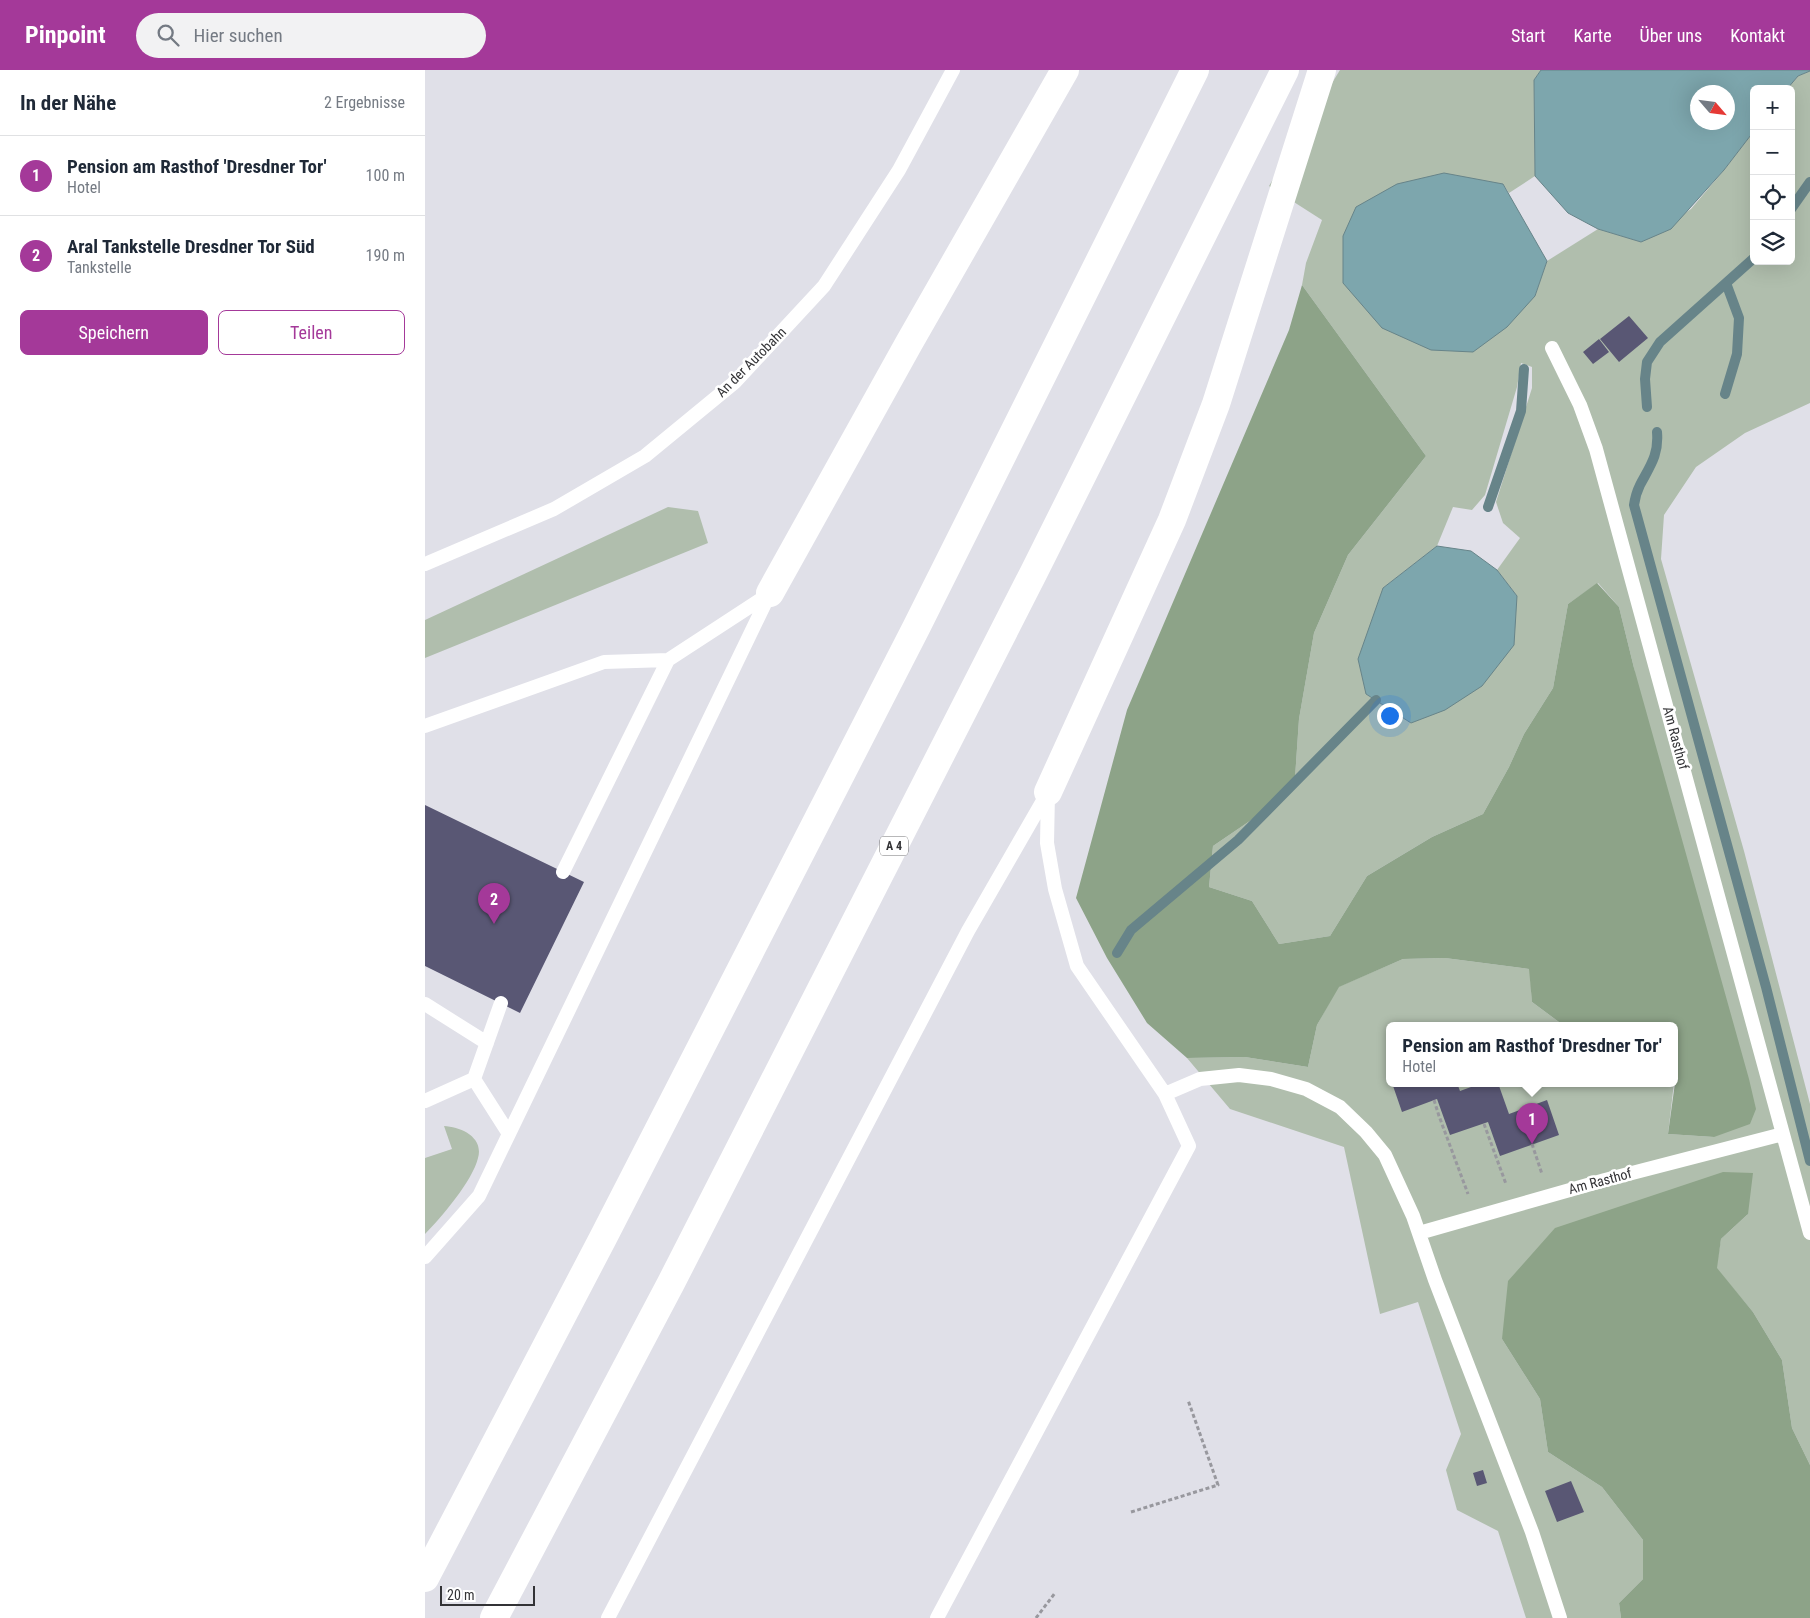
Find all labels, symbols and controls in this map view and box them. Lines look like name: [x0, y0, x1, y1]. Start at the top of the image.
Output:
search box: [136, 13, 486, 58]
text: Pinpoint: [25, 21, 106, 49]
icon: search: [154, 21, 182, 49]
text: Hier suchen: [194, 24, 283, 47]
text: Start: [1511, 25, 1545, 46]
text: Karte: [1573, 25, 1612, 46]
text: Über uns: [1640, 25, 1702, 46]
text: Kontakt: [1730, 25, 1785, 46]
north arrow: [1690, 85, 1735, 130]
map controls: [1750, 85, 1795, 265]
button: +: [1750, 85, 1795, 130]
text: In der Nähe: [20, 91, 116, 115]
text: 2 Ergebnisse: [324, 93, 405, 112]
button: −: [1750, 130, 1795, 175]
text: Pension am Rasthof 'Dresdner Tor': [67, 155, 326, 178]
text: 1: [32, 166, 40, 185]
text: 100 m: [366, 166, 405, 185]
button: locate: [1750, 175, 1795, 220]
text: Hotel: [67, 178, 101, 197]
button: layers: [1750, 220, 1795, 265]
text: Aral Tankstelle Dresdner Tor Süd: [67, 235, 315, 258]
text: 2: [32, 246, 40, 265]
text: 190 m: [366, 246, 405, 265]
text: Tankstelle: [67, 258, 131, 277]
button: Speichern: [20, 310, 208, 355]
button: Teilen: [218, 310, 405, 355]
street label: An der Autobahn: [713, 324, 789, 400]
your location: [1377, 703, 1403, 729]
street label: Am Rasthof: [1660, 705, 1692, 772]
road number: A 4: [880, 836, 908, 856]
pin: 2: [478, 883, 510, 924]
popup: [1386, 1022, 1678, 1087]
text: Pension am Rasthof 'Dresdner Tor': [1402, 1034, 1662, 1057]
text: Hotel: [1402, 1057, 1436, 1076]
pin: 1: [1516, 1103, 1548, 1144]
street label: Am Rasthof: [1567, 1165, 1634, 1197]
scale bar: [440, 1583, 535, 1606]
text: 20 m: [447, 1587, 475, 1603]

